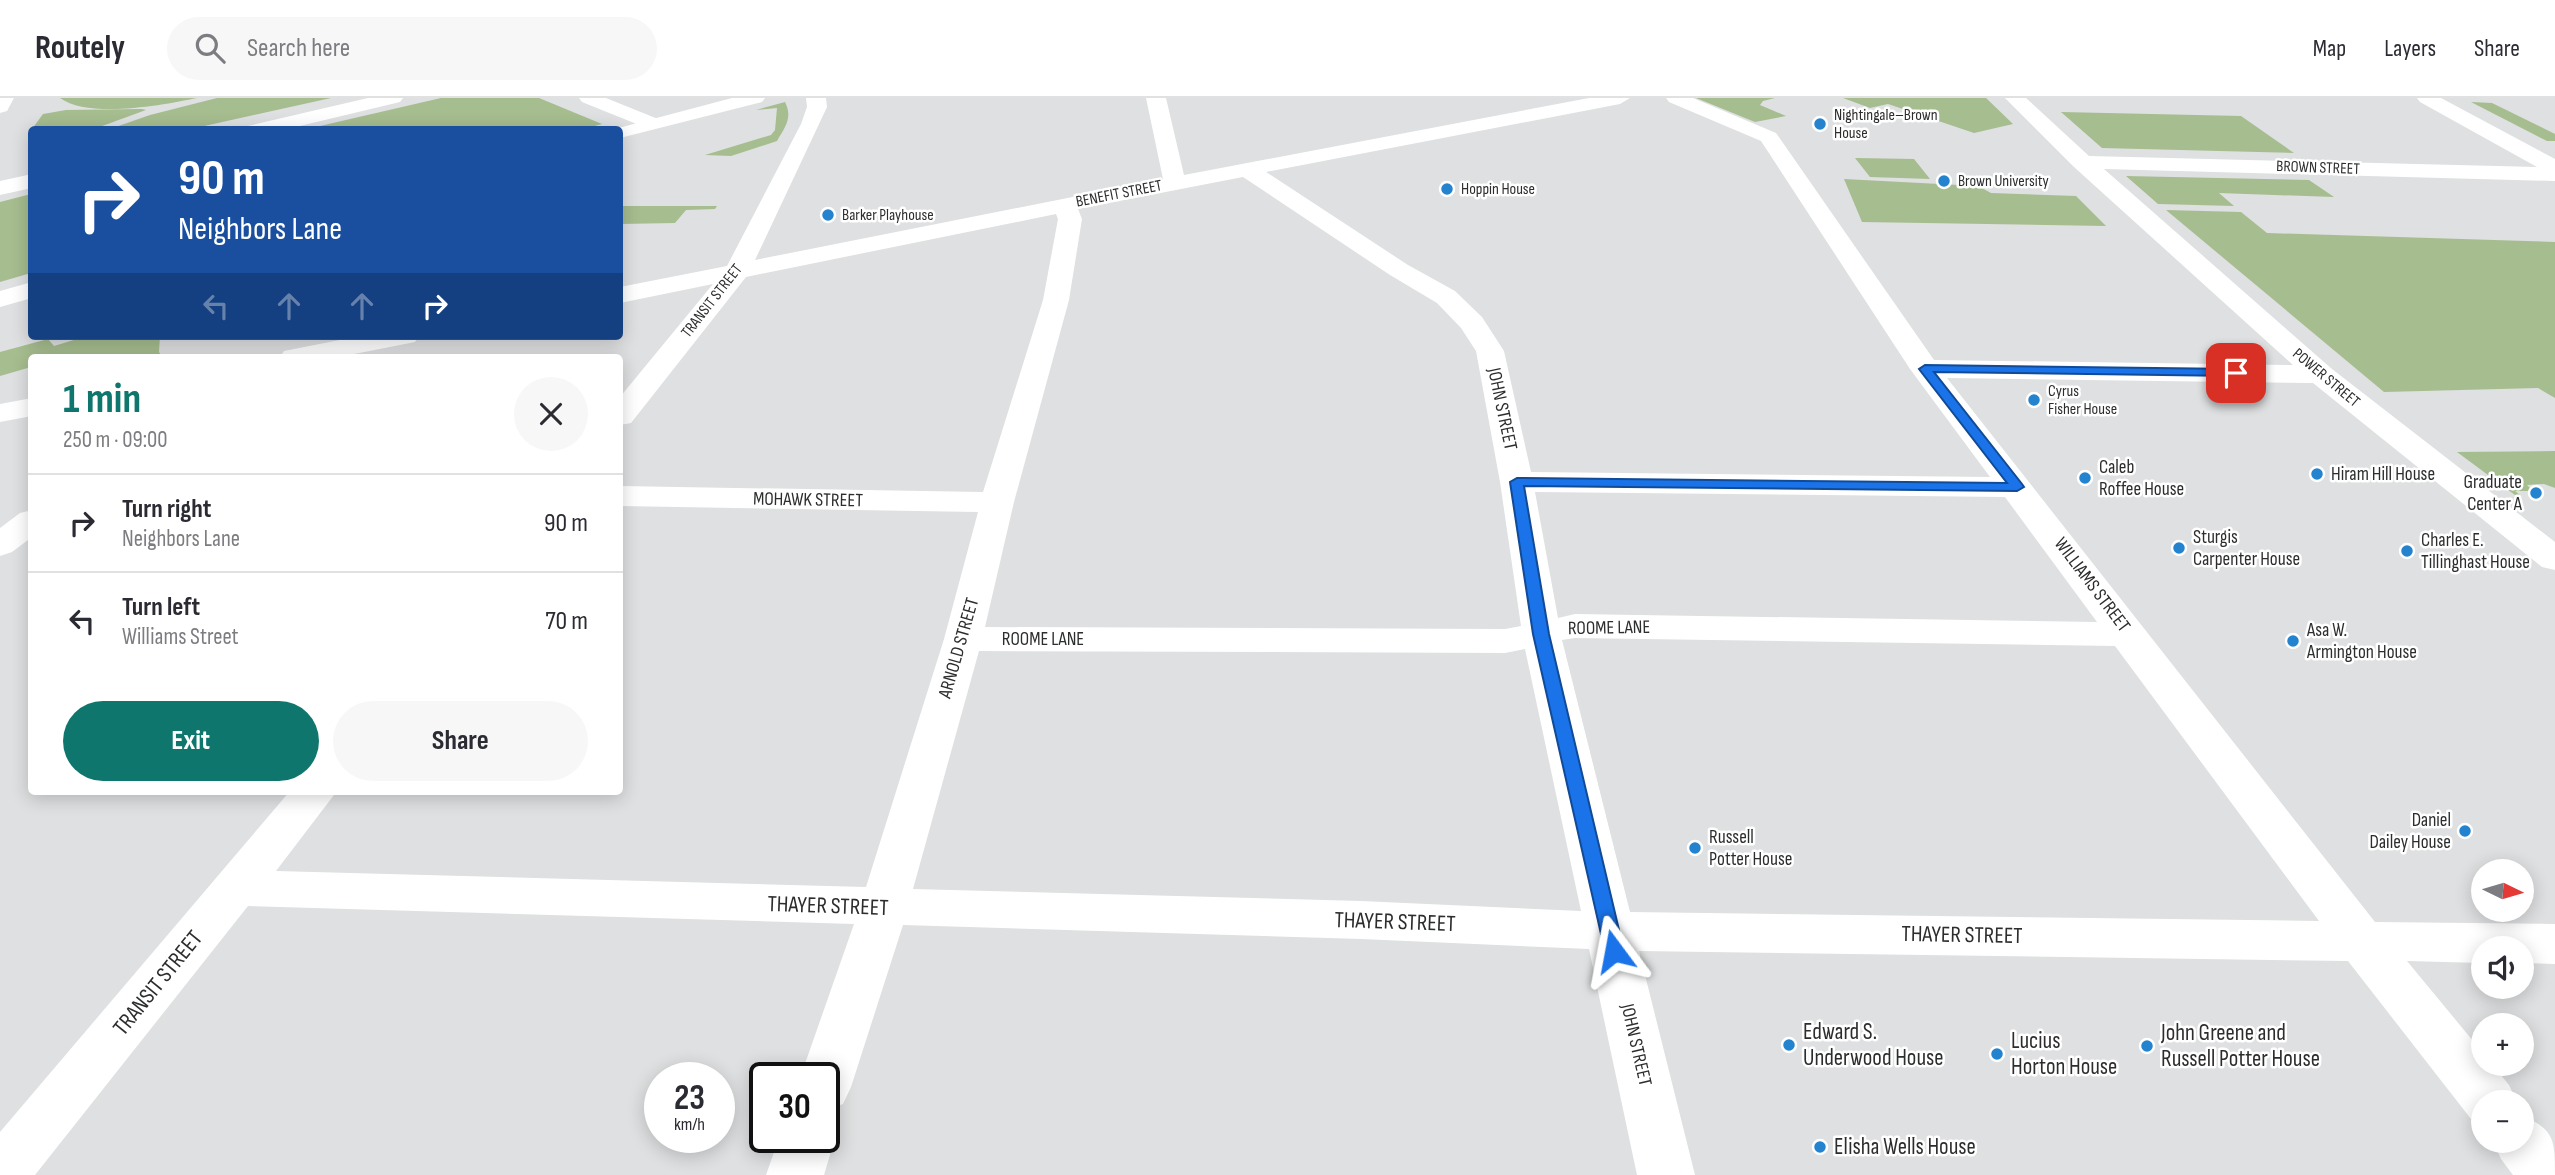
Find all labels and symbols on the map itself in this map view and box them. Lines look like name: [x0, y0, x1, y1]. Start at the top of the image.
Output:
place label: Nightingale–Brown House: [1834, 106, 1938, 143]
marker: Nightingale–Brown House: [1812, 116, 1828, 132]
street label: BROWN STREET: [2276, 157, 2361, 179]
place label: Brown University: [1958, 172, 2049, 191]
marker: Brown University: [1936, 173, 1952, 189]
street label: BENEFIT STREET: [1074, 176, 1164, 212]
place label: Hoppin House: [1461, 180, 1535, 199]
marker: Hoppin House: [1439, 181, 1455, 197]
place label: Barker Playhouse: [842, 206, 934, 225]
marker: Barker Playhouse: [820, 207, 836, 223]
street label: TRANSIT STREET: [677, 260, 747, 342]
pin: [2206, 343, 2266, 403]
street label: POWER STREET: [2289, 344, 2364, 412]
street label: JOHN STREET: [1482, 365, 1522, 452]
place label: Cyrus Fisher House: [2048, 382, 2117, 419]
marker: Cyrus Fisher House: [2026, 392, 2042, 408]
place label: Caleb Roffee House: [2099, 456, 2184, 501]
place label: Hiram Hill House: [2331, 463, 2435, 486]
marker: Hiram Hill House: [2309, 466, 2325, 482]
marker: Caleb Roffee House: [2077, 470, 2093, 486]
place label: Graduate Center A: [2464, 471, 2523, 516]
marker: Graduate Center A: [2528, 485, 2544, 501]
street label: MOHAWK STREET: [753, 488, 863, 512]
place label: Sturgis Carpenter House: [2193, 526, 2300, 571]
place label: Charles E. Tillinghast House: [2421, 529, 2530, 574]
street label: WILLIAMS STREET: [2049, 533, 2135, 637]
marker: Sturgis Carpenter House: [2171, 540, 2187, 556]
marker: Charles E. Tillinghast House: [2399, 543, 2415, 559]
street label: ARNOLD STREET: [933, 595, 984, 702]
street label: ROOME LANE: [1568, 616, 1650, 640]
place label: Asa W. Armington House: [2306, 619, 2417, 664]
street label: ROOME LANE: [1002, 628, 1084, 651]
marker: Asa W. Armington House: [2285, 633, 2301, 649]
place label: Daniel Dailey House: [2370, 809, 2451, 854]
marker: Daniel Dailey House: [2457, 823, 2473, 839]
place label: Russell Potter House: [1709, 826, 1792, 871]
marker: Russell Potter House: [1687, 840, 1703, 856]
north arrow: [2471, 859, 2534, 922]
street label: THAYER STREET: [767, 890, 889, 922]
street label: THAYER STREET: [1334, 906, 1456, 938]
position arrow: [1577, 914, 1651, 988]
street label: THAYER STREET: [1901, 920, 2023, 950]
street label: TRANSIT STREET: [107, 925, 209, 1041]
street label: JOHN STREET: [1615, 1001, 1657, 1089]
place label: Edward S. Underwood House: [1803, 1018, 1944, 1072]
place label: John Greene and Russell Potter House: [2160, 1019, 2320, 1073]
place label: Lucius Horton House: [2011, 1027, 2117, 1081]
marker: Edward S. Underwood House: [1781, 1037, 1797, 1053]
marker: John Greene and Russell Potter House: [2139, 1038, 2155, 1054]
marker: Lucius Horton House: [1989, 1046, 2005, 1062]
speed limit sign: 30: [749, 1062, 840, 1153]
place label: Elisha Wells House: [1834, 1133, 1976, 1161]
marker: Elisha Wells House: [1812, 1139, 1828, 1155]

